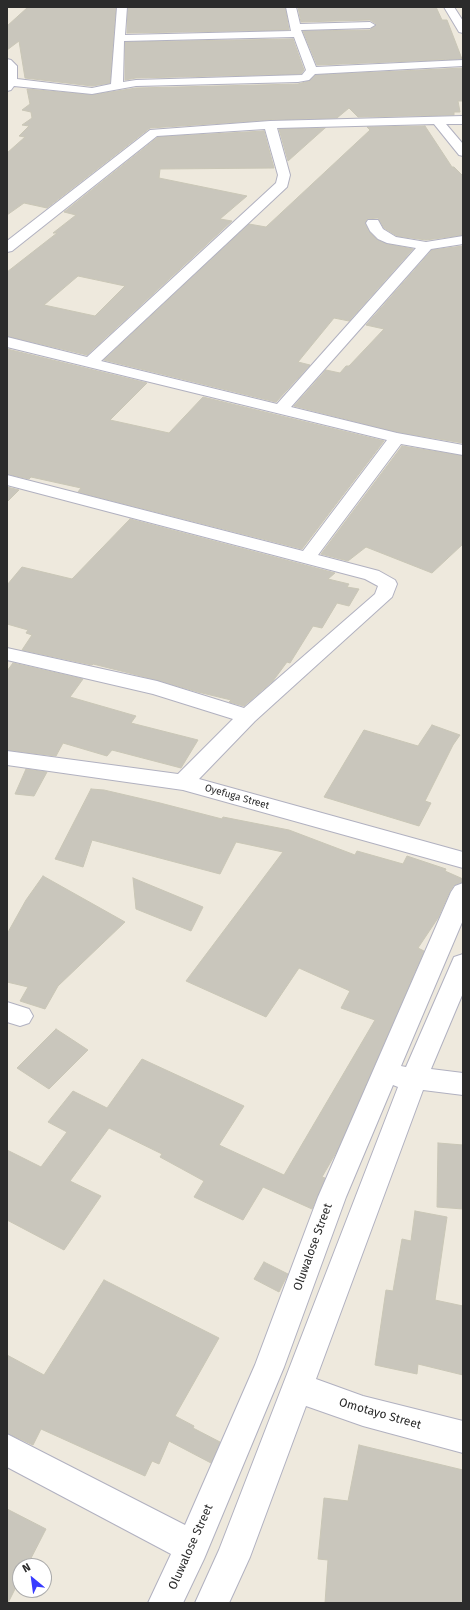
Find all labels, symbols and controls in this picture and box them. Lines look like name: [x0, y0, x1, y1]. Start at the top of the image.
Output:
street label: Oyefuga Street: [203, 782, 271, 812]
street label: Oluwalose Street: [290, 1201, 336, 1293]
street label: Omotayo Street: [337, 1395, 423, 1433]
street label: Oluwalose Street: [166, 1502, 216, 1592]
north arrow: [12, 1558, 52, 1598]
text: N: [20, 1560, 33, 1575]

